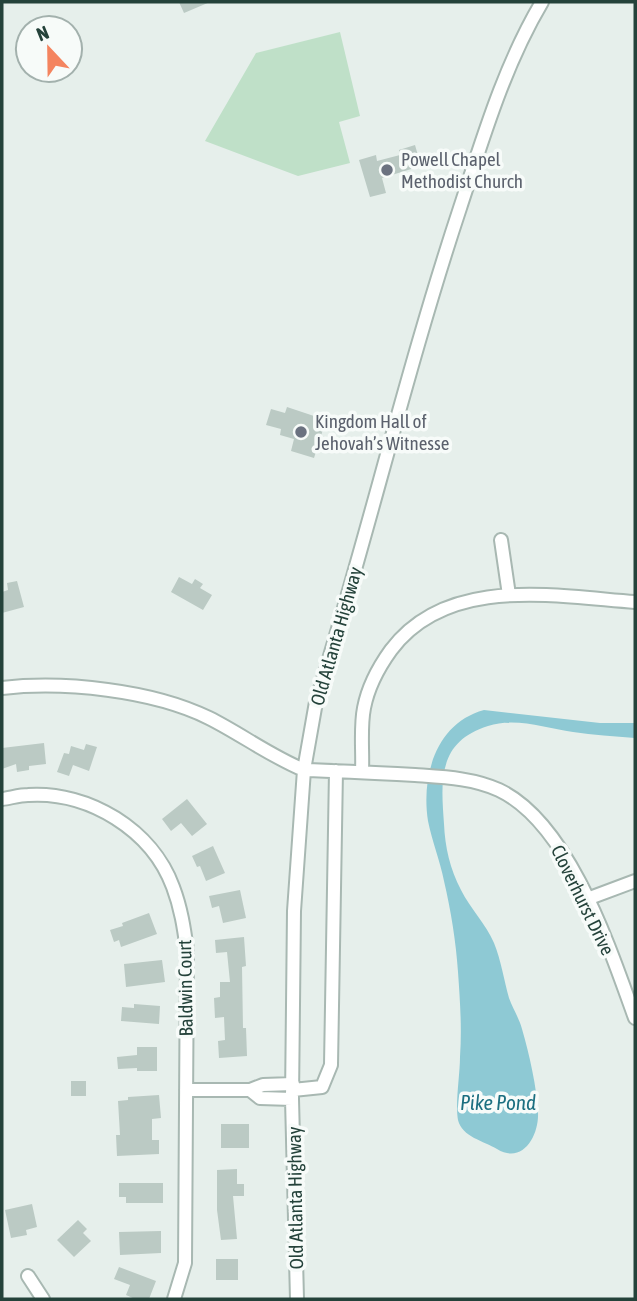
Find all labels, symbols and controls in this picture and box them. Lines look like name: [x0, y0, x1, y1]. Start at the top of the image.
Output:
north arrow: [14, 14, 84, 84]
text: N: [33, 21, 52, 46]
place label: Powell Chapel Methodist Church: [401, 148, 523, 192]
marker: Powell Chapel Methodist Church: [379, 162, 395, 178]
place label: Kingdom Hall of Jehovah’s Witnesse: [315, 410, 449, 454]
marker: Kingdom Hall of Jehovah’s Witnesse: [293, 424, 309, 440]
street label: Old Atlanta Highway: [306, 564, 366, 708]
street label: Cloverhurst Drive: [547, 841, 619, 959]
street label: Baldwin Court: [173, 939, 197, 1037]
water label: Pike Pond: [460, 1090, 536, 1114]
street label: Old Atlanta Highway: [283, 1126, 307, 1270]

